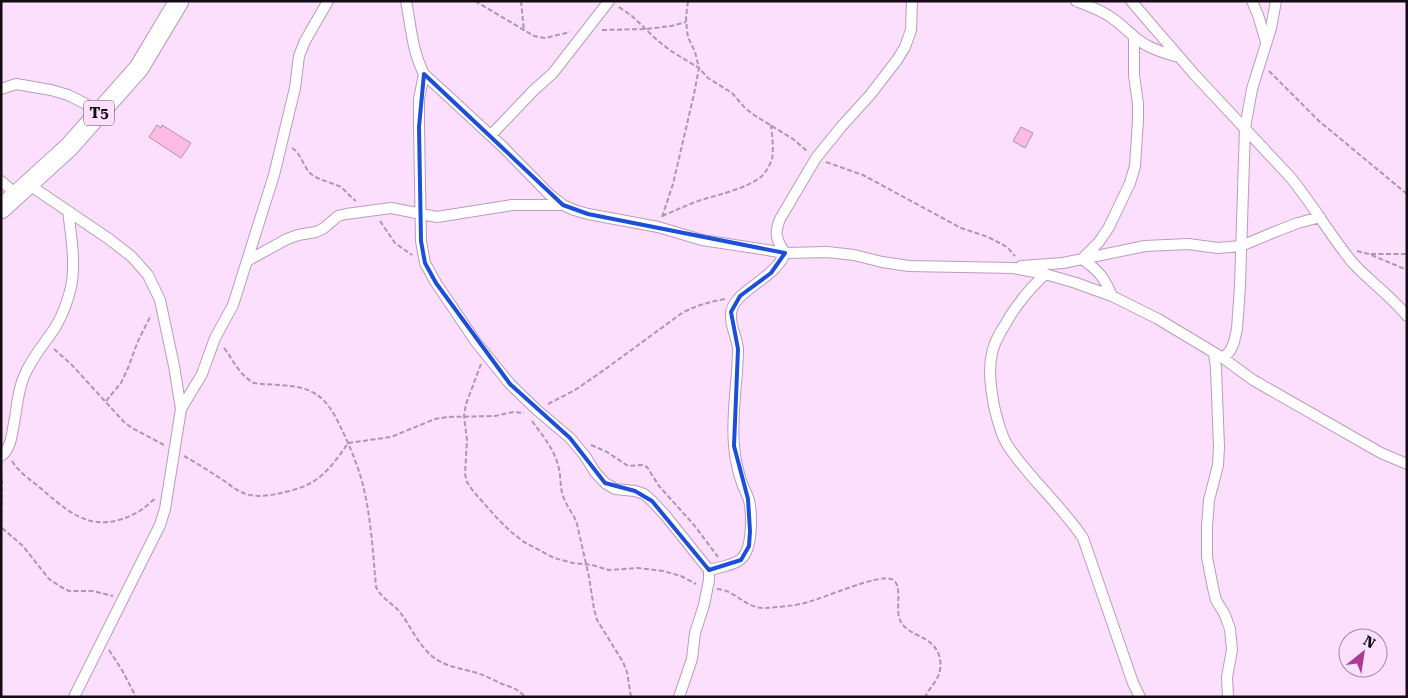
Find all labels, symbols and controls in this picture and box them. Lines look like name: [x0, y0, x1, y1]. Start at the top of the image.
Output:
road number: T5: [84, 100, 114, 126]
north arrow: [1338, 628, 1388, 678]
text: N: [1361, 632, 1378, 651]

